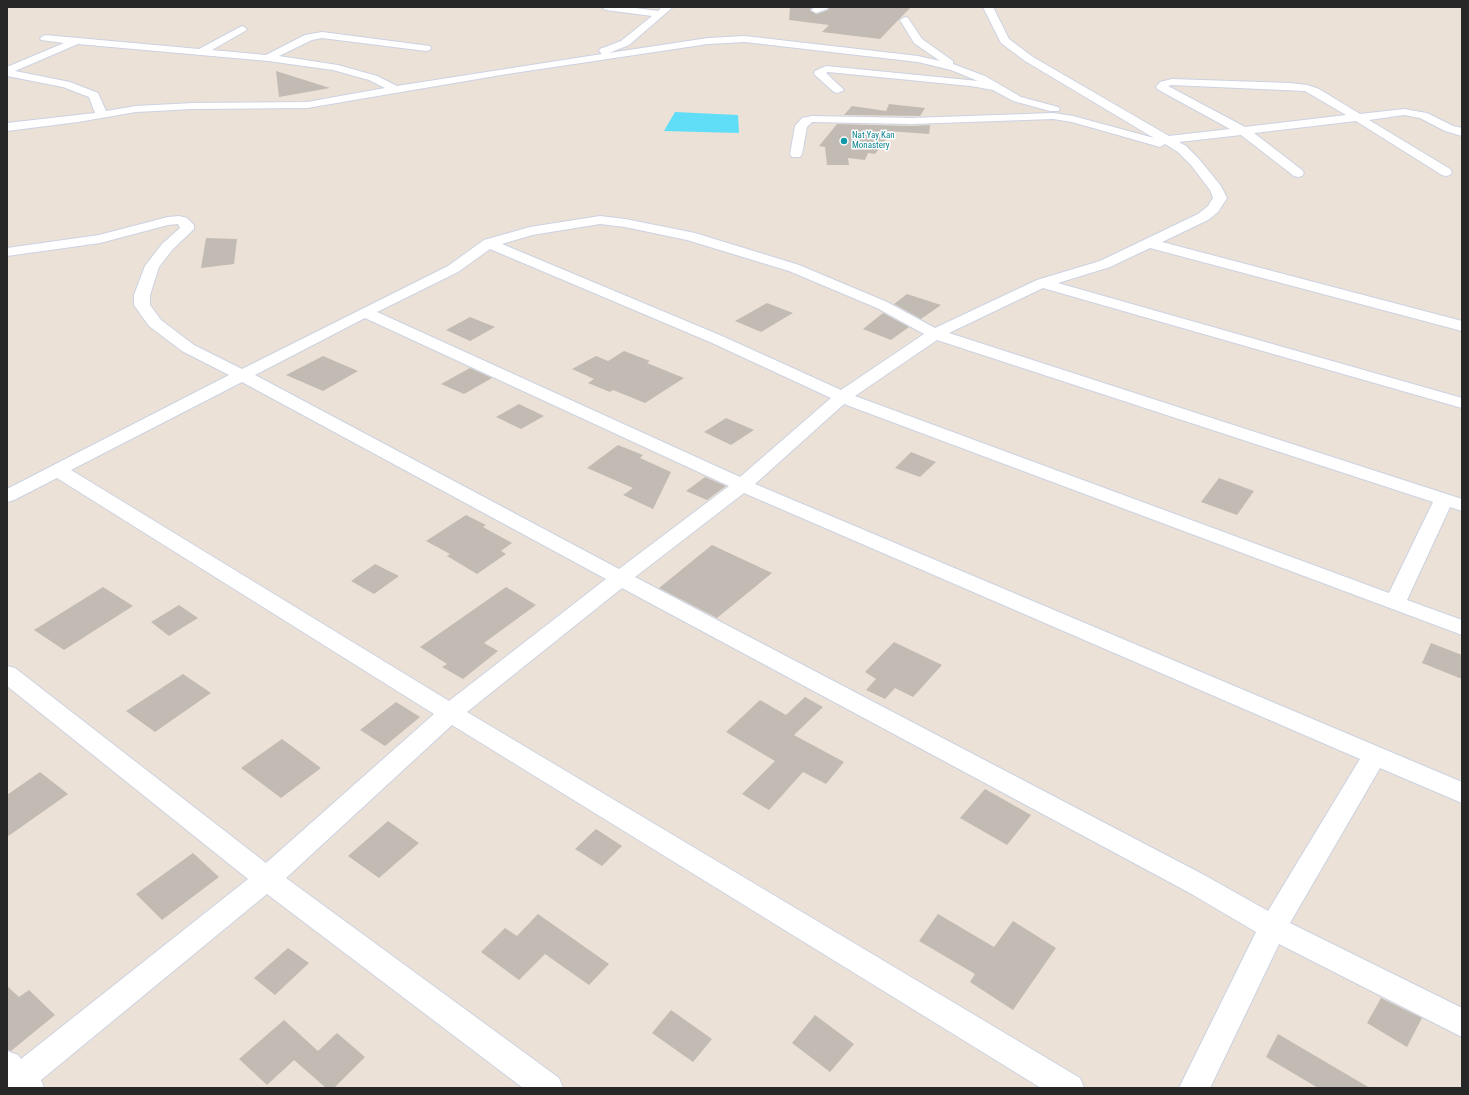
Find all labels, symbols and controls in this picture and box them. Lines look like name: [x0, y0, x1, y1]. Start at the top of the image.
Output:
place label: Nat Yay Kan Monastery: [852, 131, 895, 152]
marker: Nat Yay Kan Monastery: [839, 136, 849, 146]

